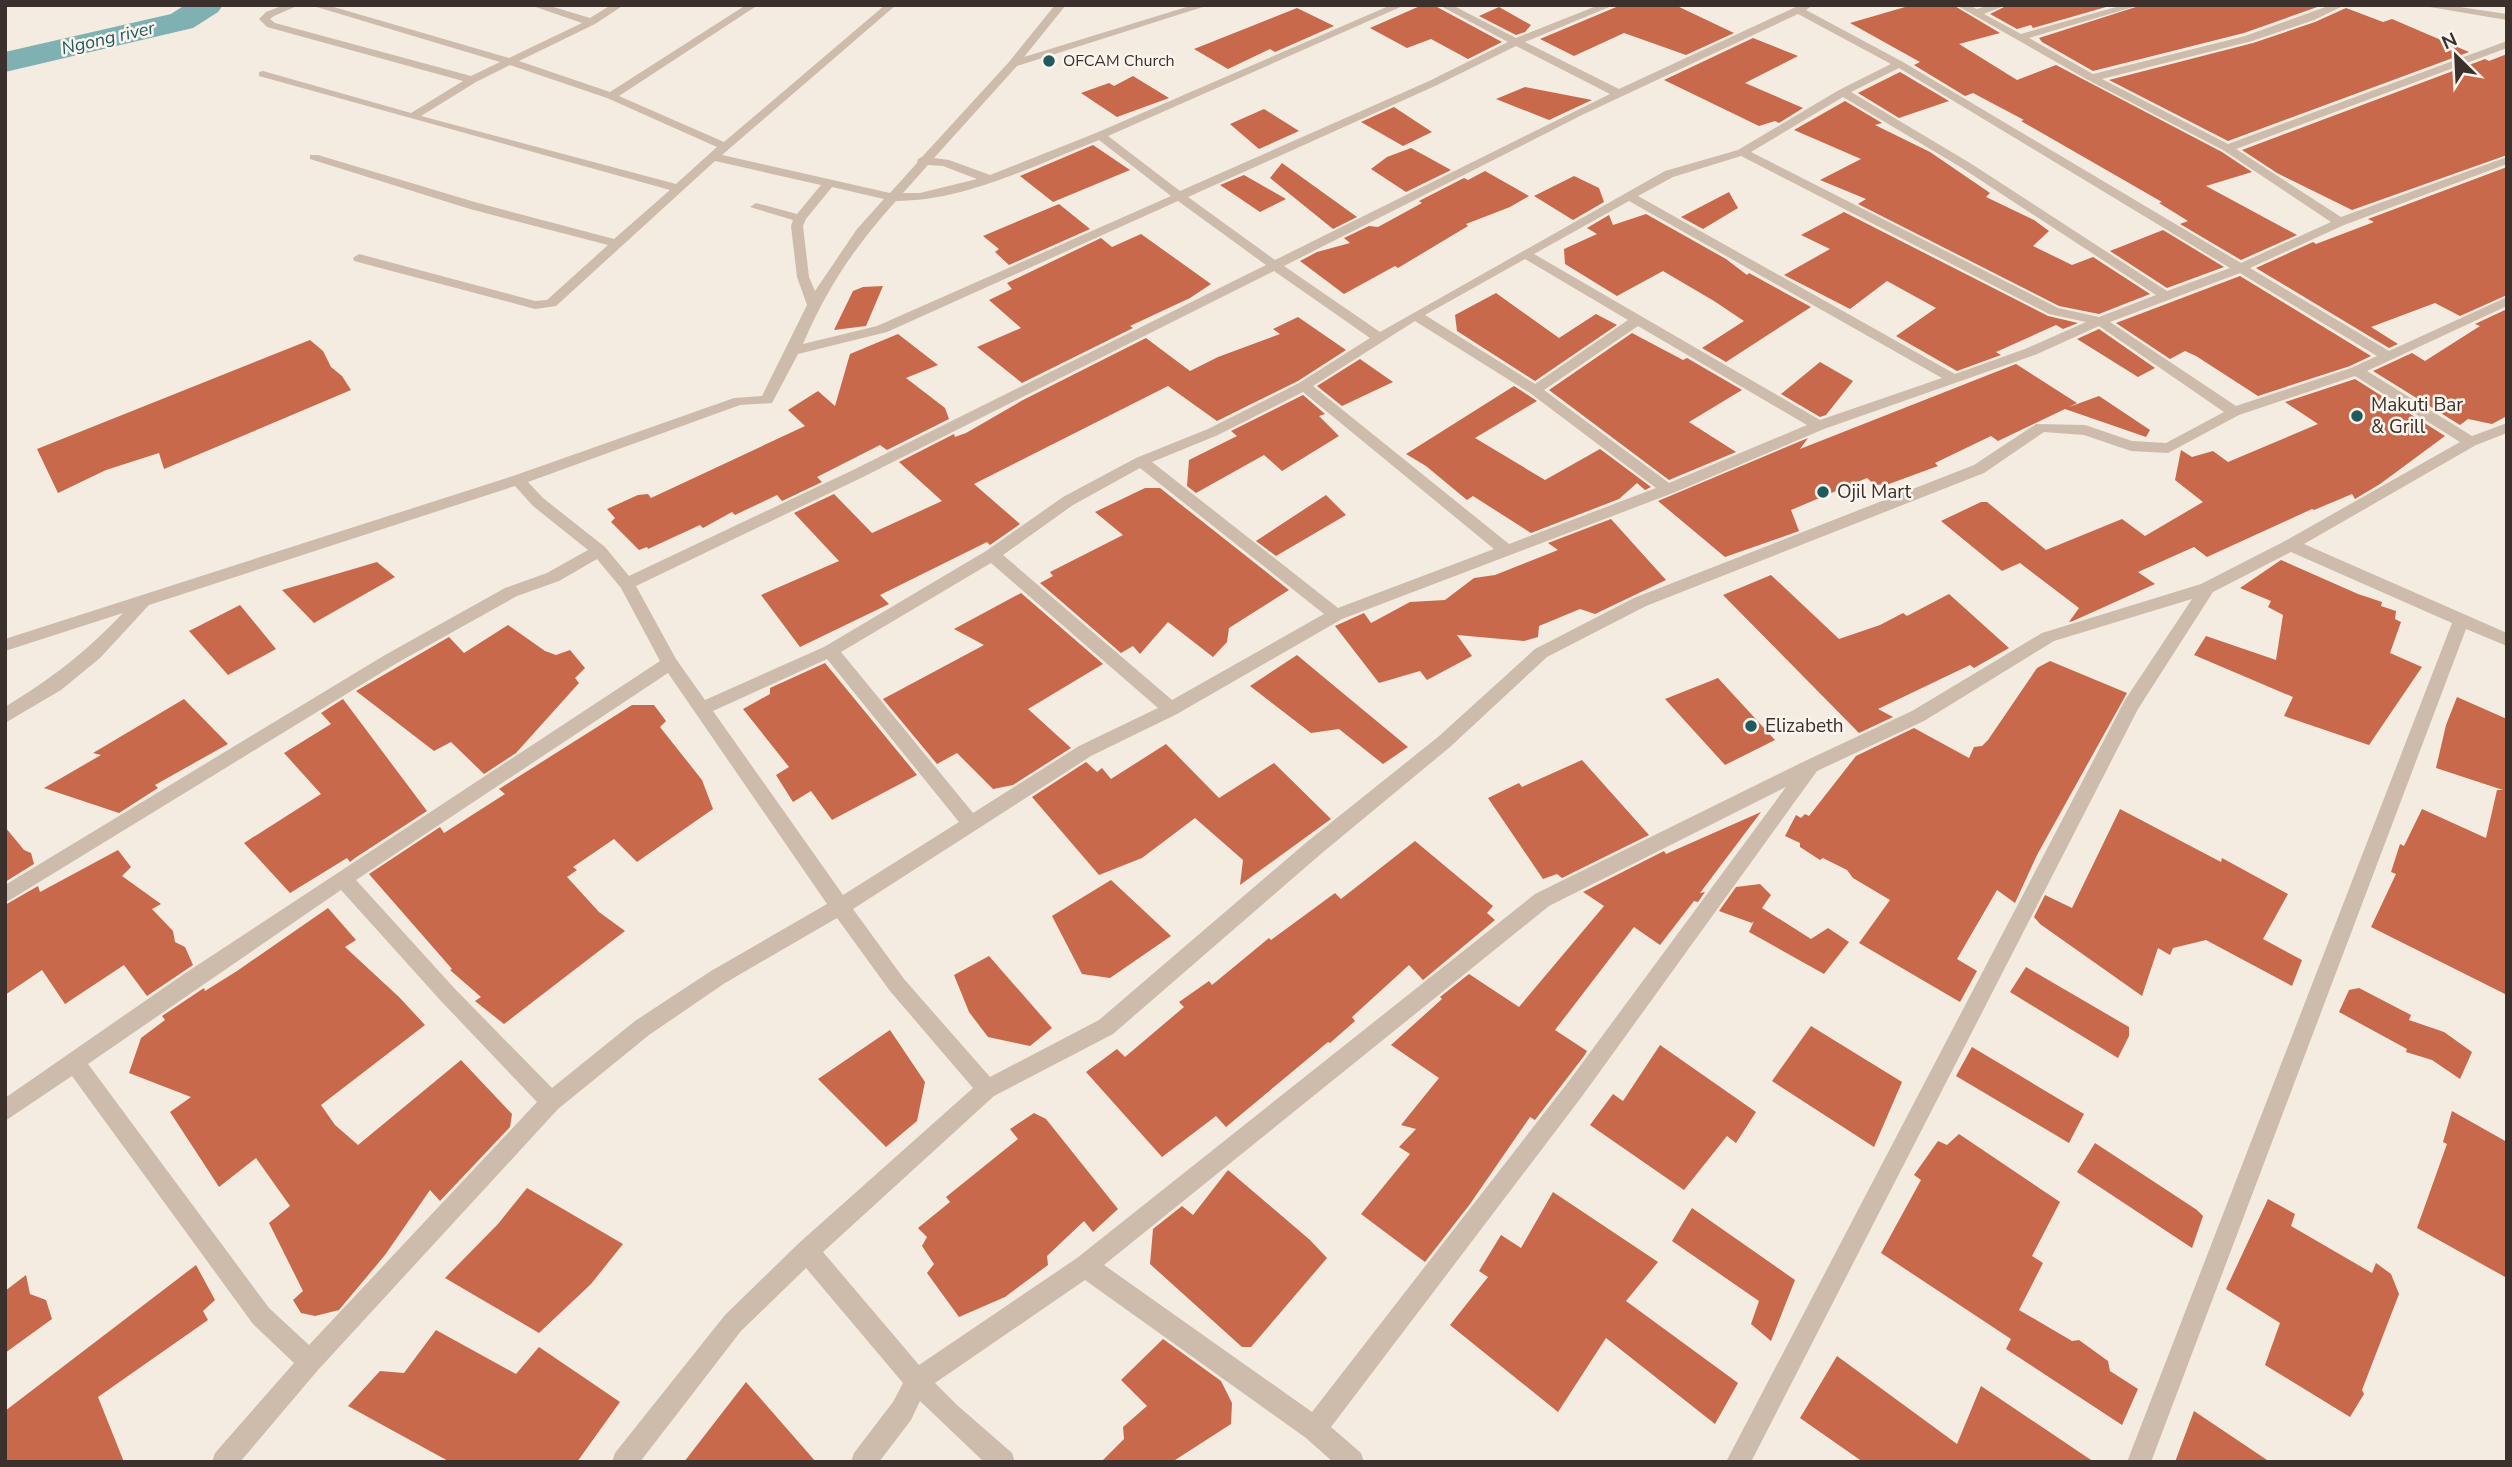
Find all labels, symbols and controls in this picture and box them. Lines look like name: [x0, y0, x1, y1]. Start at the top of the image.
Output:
water label: Ngong river: [59, 15, 158, 60]
north arrow: [2421, 21, 2491, 91]
text: N: [2438, 27, 2461, 56]
place label: OFCAM Church: [1063, 50, 1175, 72]
marker: OFCAM Church: [1041, 53, 1057, 69]
place label: Makuti Bar & Grill: [2371, 392, 2463, 440]
marker: Makuti Bar & Grill: [2349, 408, 2365, 424]
place label: Ojil Mart: [1837, 479, 1912, 505]
marker: Ojil Mart: [1815, 484, 1831, 500]
place label: Elizabeth: [1765, 713, 1844, 739]
marker: Elizabeth: [1743, 718, 1759, 734]

